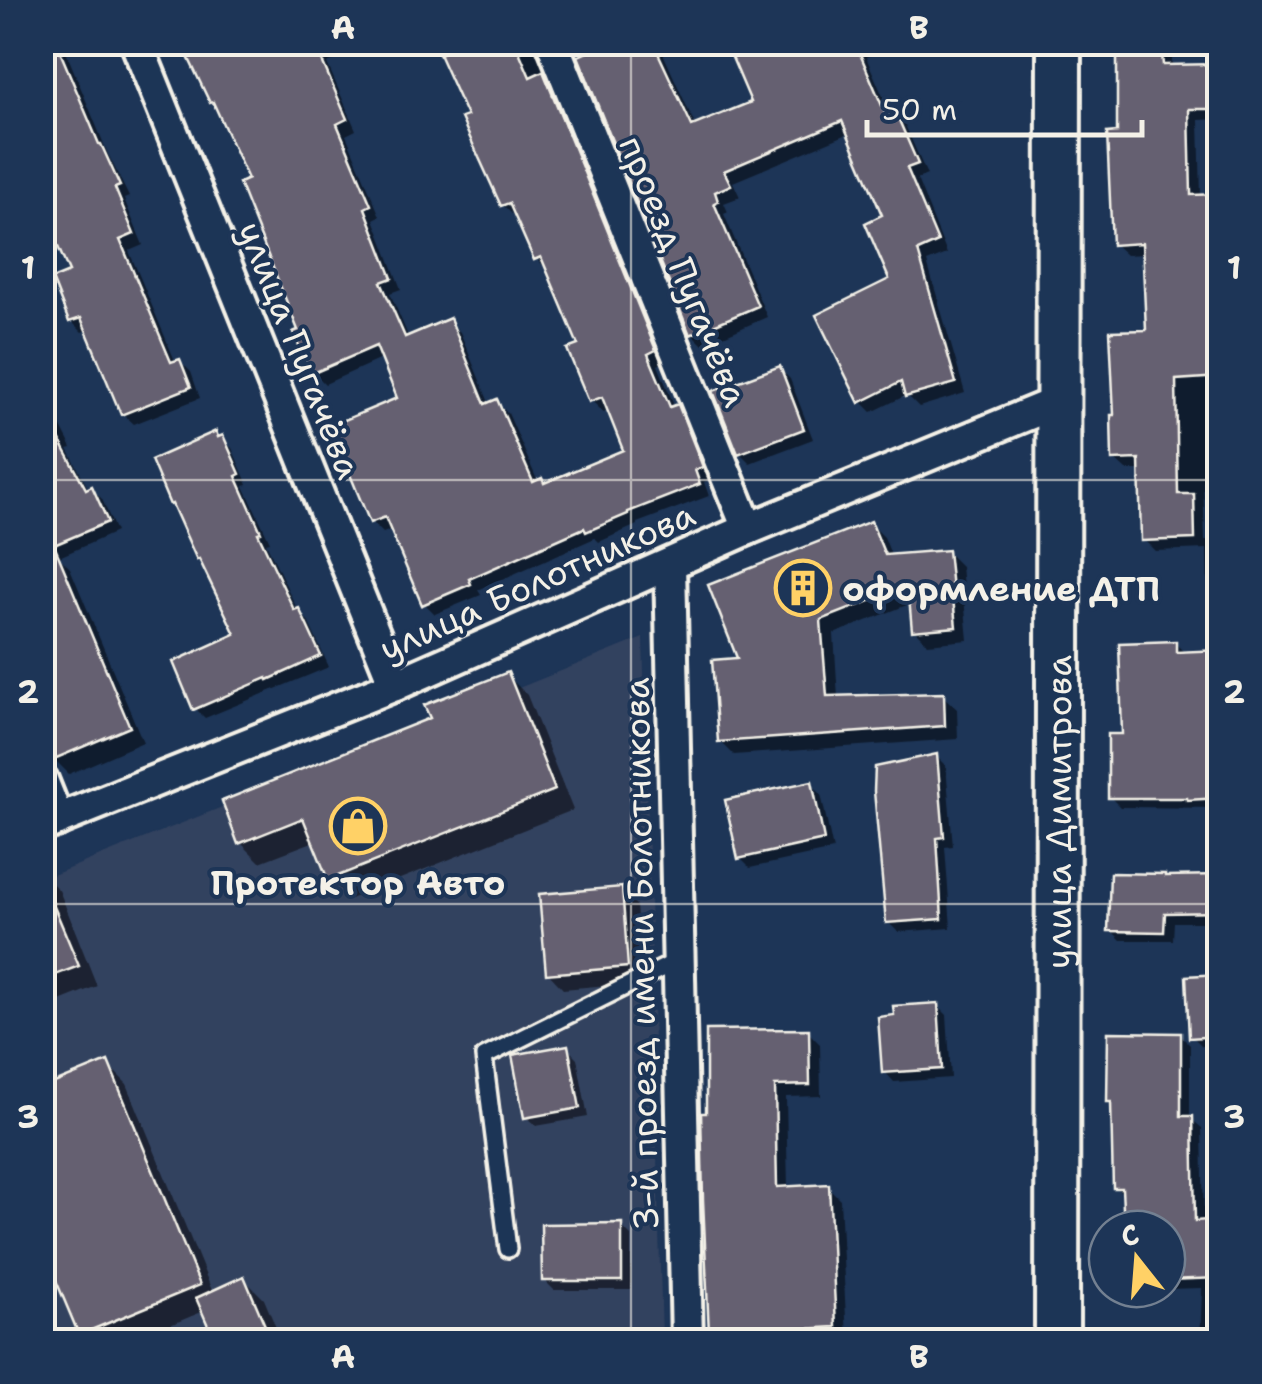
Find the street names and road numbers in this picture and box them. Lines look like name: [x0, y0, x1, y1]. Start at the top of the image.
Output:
street label: проезд Пугачёва: [608, 129, 760, 413]
street label: улица Пугачёва: [227, 214, 373, 486]
street label: улица Болотникова: [372, 490, 702, 672]
street label: улица Димитрова: [1034, 655, 1082, 969]
street label: 3-й проезд имени Болотникова: [613, 677, 669, 1231]

